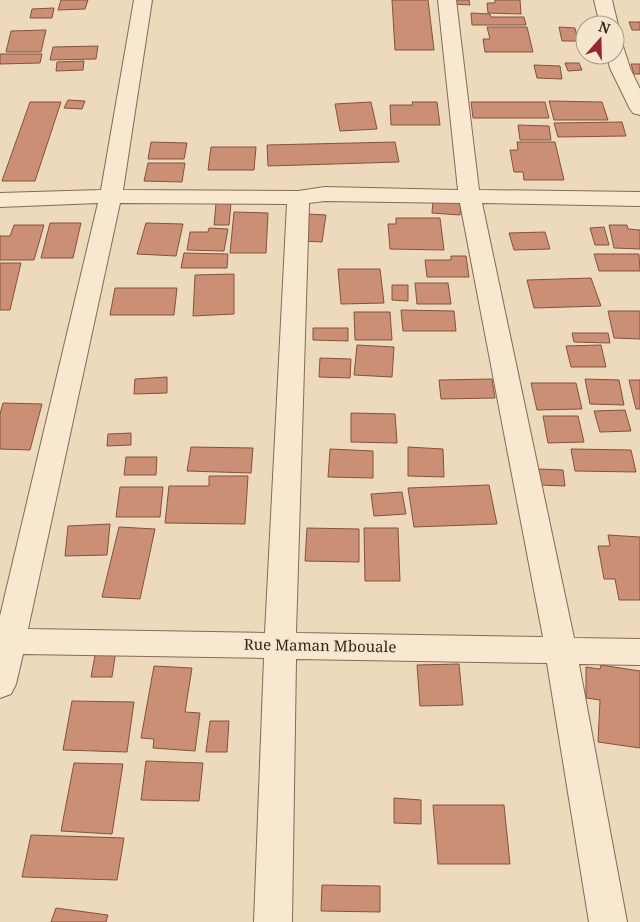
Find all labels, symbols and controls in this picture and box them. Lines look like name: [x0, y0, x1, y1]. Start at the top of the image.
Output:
north arrow: [575, 15, 625, 65]
text: N: [596, 16, 613, 38]
street label: Rue Maman Mbouale: [244, 634, 396, 656]

